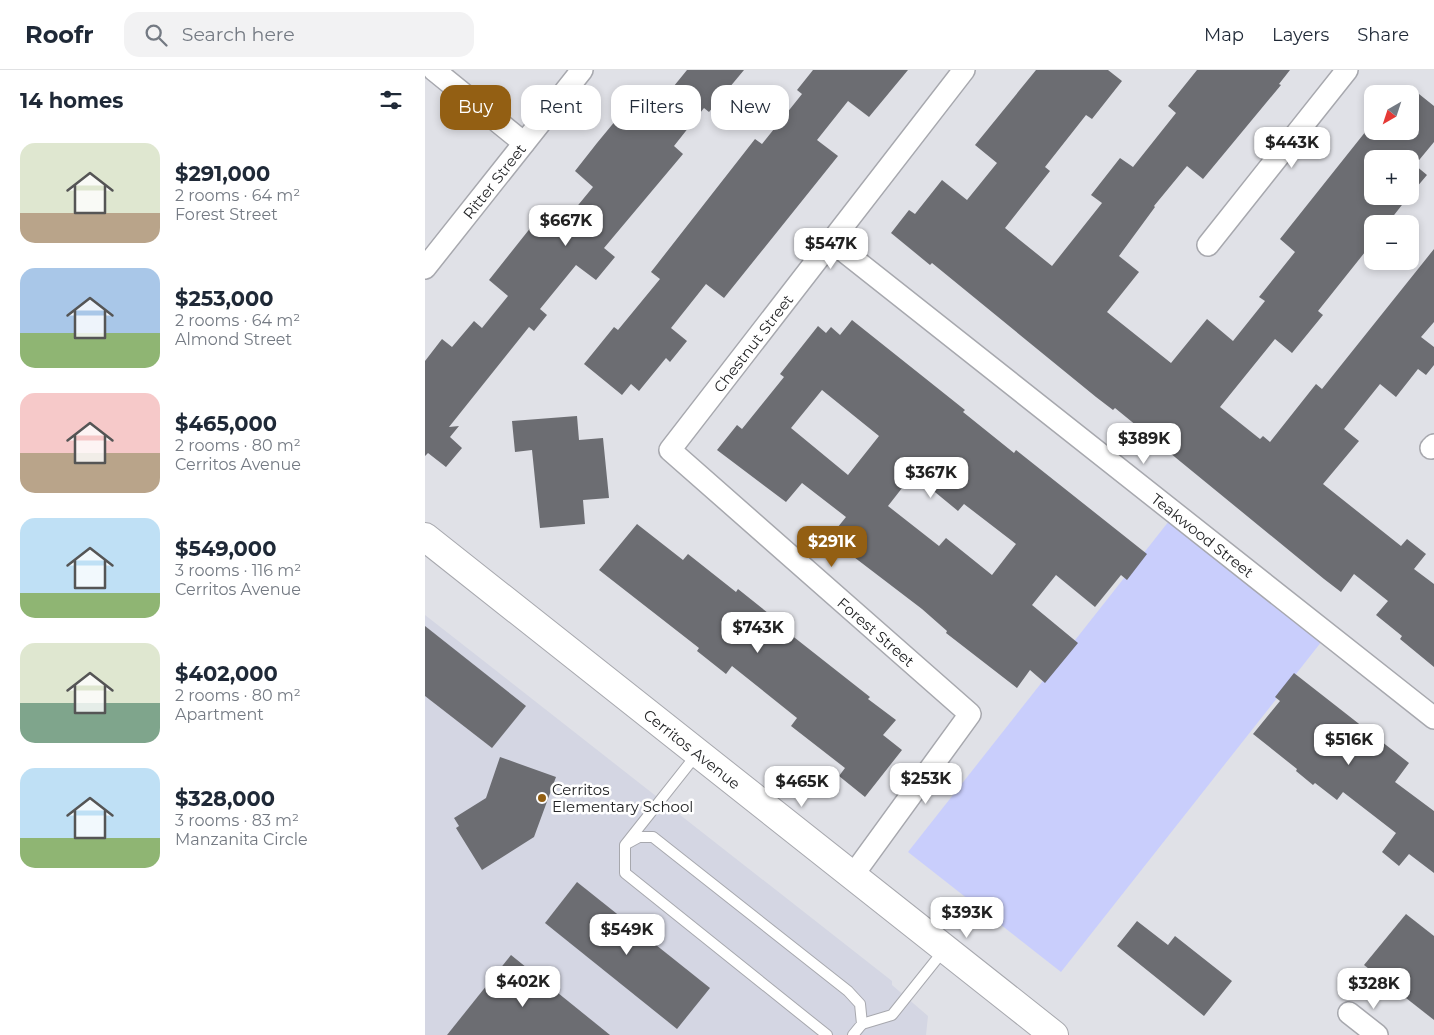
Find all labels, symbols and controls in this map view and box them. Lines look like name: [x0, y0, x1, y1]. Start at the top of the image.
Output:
search box: [124, 12, 474, 57]
text: Roofr: [25, 20, 94, 49]
icon: search: [142, 21, 170, 49]
text: Search here: [182, 23, 295, 46]
text: Map: [1204, 24, 1244, 46]
text: Layers: [1272, 24, 1329, 46]
text: Share: [1357, 24, 1409, 46]
chip: Buy: [440, 85, 511, 130]
chip: Rent: [521, 85, 601, 130]
chip: Filters: [611, 85, 701, 130]
chip: New: [711, 85, 789, 130]
north arrow: [1364, 85, 1419, 140]
map controls: [1364, 85, 1419, 270]
icon: filters: [377, 86, 405, 114]
text: 14 homes: [20, 88, 124, 113]
pin: $443K: [1257, 126, 1327, 169]
text: $443K: [1265, 133, 1319, 152]
street label: Ritter Street: [458, 140, 530, 223]
button: +: [1364, 150, 1419, 205]
text: $291,000: [175, 161, 270, 186]
icon: home: [60, 163, 120, 223]
text: 2 rooms · 64 m²: [175, 186, 300, 205]
pin: $667K: [531, 204, 601, 247]
text: Forest Street: [175, 205, 278, 224]
text: $667K: [540, 211, 592, 230]
button: −: [1364, 215, 1419, 270]
pin: $547K: [796, 228, 866, 270]
text: $547K: [805, 234, 857, 253]
text: $253,000: [175, 286, 274, 311]
icon: home: [60, 288, 120, 348]
street label: Chestnut Street: [709, 290, 797, 396]
text: 2 rooms · 64 m²: [175, 311, 300, 330]
text: Almond Street: [175, 330, 292, 349]
text: $465,000: [175, 411, 277, 436]
icon: home: [60, 413, 120, 473]
pin: $389K: [1109, 422, 1179, 465]
text: $389K: [1118, 429, 1170, 448]
text: 2 rooms · 80 m²: [175, 436, 301, 455]
text: Cerritos Avenue: [175, 455, 301, 474]
pin: $367K: [896, 456, 966, 499]
text: $367K: [905, 463, 957, 482]
street label: Teakwood Street: [1148, 489, 1258, 581]
pin: $291K: [797, 526, 867, 568]
text: $291K: [808, 532, 856, 551]
text: $549,000: [175, 536, 276, 561]
icon: home: [60, 538, 120, 598]
text: 3 rooms · 116 m²: [175, 561, 301, 580]
text: Cerritos Avenue: [175, 580, 301, 599]
street label: Forest Street: [833, 593, 919, 671]
pin: $743K: [723, 612, 793, 654]
text: $743K: [732, 618, 784, 637]
text: $402,000: [175, 661, 278, 686]
icon: home: [60, 663, 120, 723]
text: 2 rooms · 80 m²: [175, 686, 301, 705]
text: Apartment: [175, 705, 264, 724]
street label: Cerritos Avenue: [640, 705, 745, 793]
pin: $516K: [1314, 724, 1384, 766]
text: $516K: [1325, 730, 1373, 749]
pin: $253K: [891, 762, 961, 805]
pin: $465K: [767, 766, 837, 808]
text: $253K: [901, 769, 951, 788]
text: $465K: [776, 772, 828, 791]
place label: Cerritos Elementary School: [552, 780, 693, 816]
text: $328,000: [175, 786, 275, 811]
icon: home: [60, 788, 120, 848]
marker: Cerritos Elementary School: [536, 792, 548, 804]
text: 3 rooms · 83 m²: [175, 811, 299, 830]
text: Manzanita Circle: [175, 830, 308, 849]
pin: $393K: [932, 896, 1002, 939]
text: $393K: [942, 903, 992, 922]
pin: $549K: [592, 914, 662, 956]
text: $549K: [601, 920, 653, 939]
pin: $402K: [488, 966, 558, 1008]
pin: $328K: [1339, 968, 1409, 1010]
text: $402K: [496, 972, 550, 991]
text: $328K: [1348, 974, 1400, 993]

